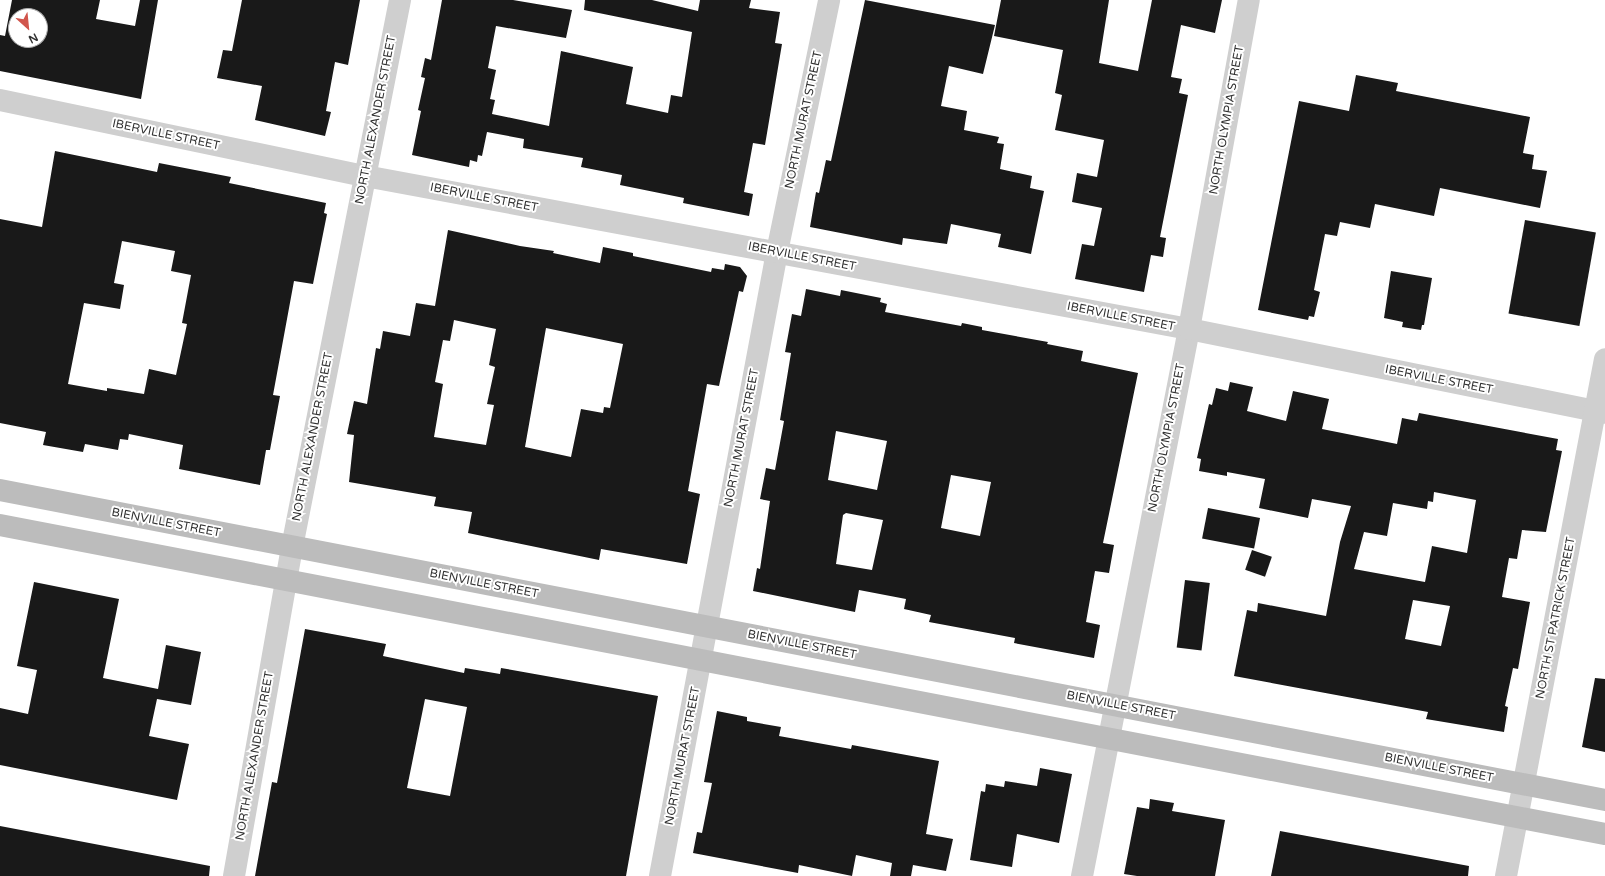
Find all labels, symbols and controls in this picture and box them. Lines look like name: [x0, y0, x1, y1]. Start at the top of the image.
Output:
north arrow: [8, 8, 48, 48]
text: N: [26, 30, 40, 46]
street label: NORTH ALEXANDER STREET: [353, 34, 399, 206]
street label: NORTH OLYMPIA STREET: [1207, 44, 1247, 196]
street label: NORTH MURAT STREET: [782, 50, 826, 190]
street label: IBERVILLE STREET: [111, 117, 221, 153]
street label: IBERVILLE STREET: [429, 180, 539, 216]
street label: IBERVILLE STREET: [747, 239, 857, 275]
street label: IBERVILLE STREET: [1066, 299, 1176, 335]
street label: NORTH ALEXANDER STREET: [290, 351, 336, 523]
street label: NORTH OLYMPIA STREET: [1146, 362, 1188, 514]
street label: IBERVILLE STREET: [1384, 362, 1494, 398]
street label: NORTH MURAT STREET: [722, 368, 762, 508]
street label: BIENVILLE STREET: [110, 505, 222, 541]
street label: NORTH ST PATRICK STREET: [1533, 536, 1579, 700]
street label: BIENVILLE STREET: [428, 566, 540, 602]
street label: BIENVILLE STREET: [746, 627, 858, 663]
street label: NORTH ALEXANDER STREET: [233, 670, 277, 842]
street label: NORTH MURAT STREET: [663, 686, 703, 826]
street label: BIENVILLE STREET: [1065, 688, 1177, 724]
street label: BIENVILLE STREET: [1383, 750, 1495, 786]

